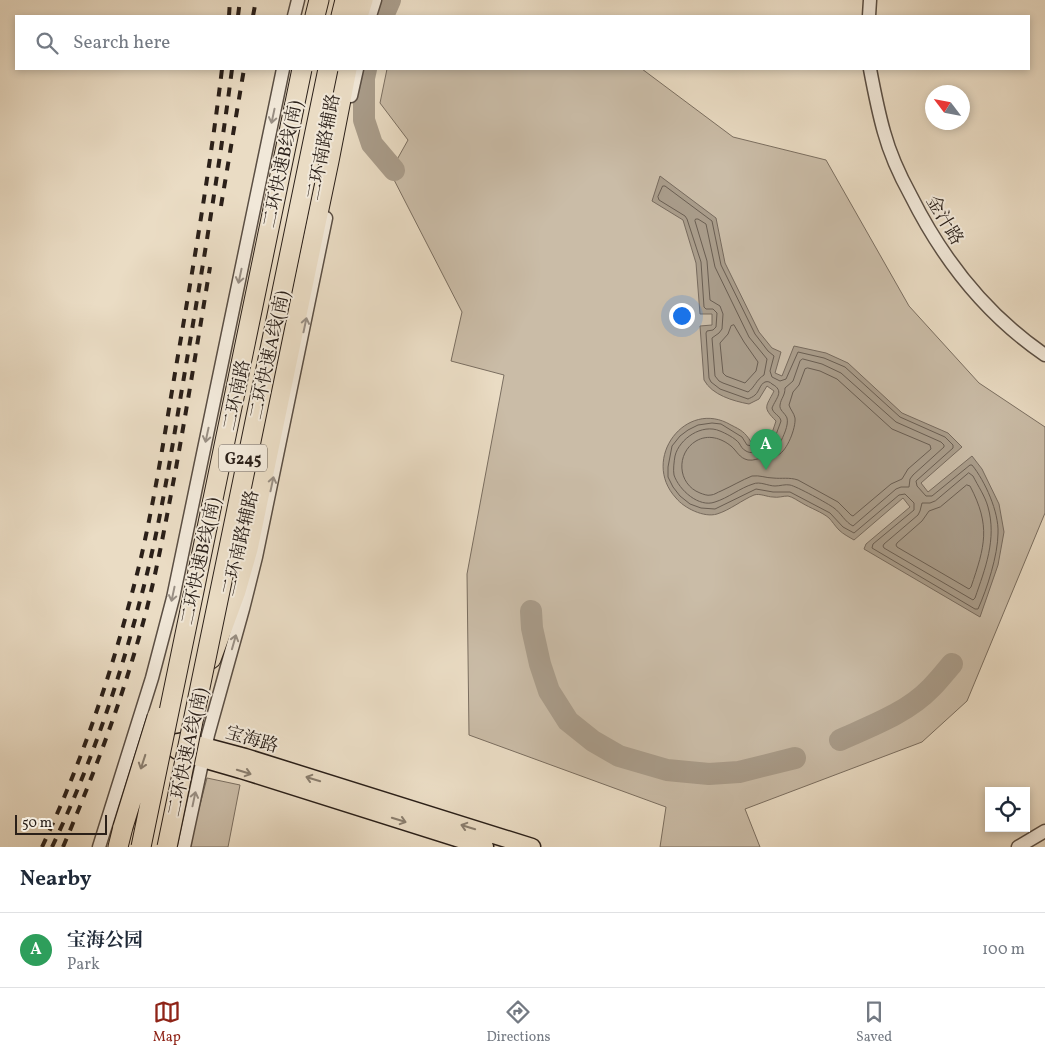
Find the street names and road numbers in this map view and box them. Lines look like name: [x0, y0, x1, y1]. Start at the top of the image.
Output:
street label: 二环南路辅路: [302, 92, 347, 203]
street label: 二环快速B线(南): [258, 98, 309, 230]
street label: 金汁路: [919, 191, 968, 250]
street label: 二环快速A线(南): [245, 289, 296, 422]
street label: 二环南路: [218, 357, 257, 433]
road number: G245: [219, 444, 267, 472]
street label: 二环南路辅路: [217, 488, 266, 599]
street label: 二环快速B线(南): [176, 495, 227, 627]
street label: 二环快速A线(南): [163, 686, 214, 819]
street label: 宝海路: [222, 721, 281, 760]

